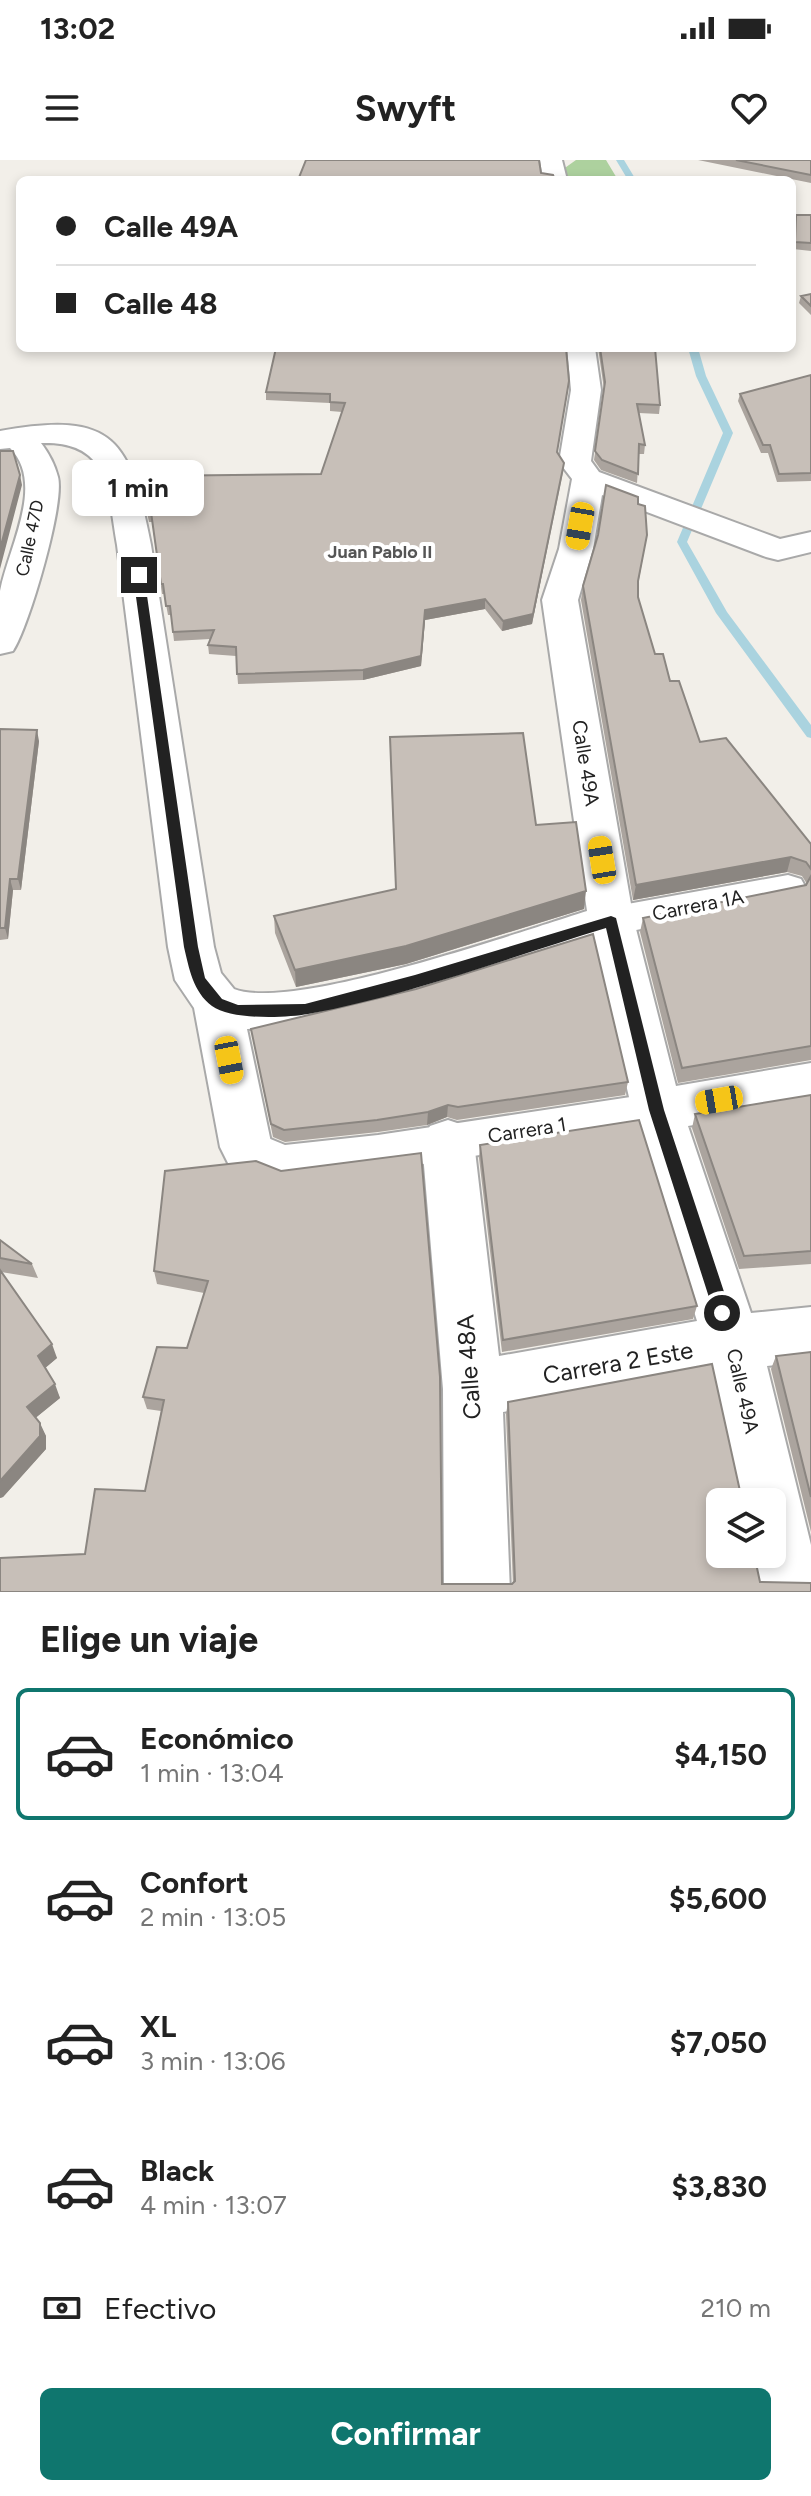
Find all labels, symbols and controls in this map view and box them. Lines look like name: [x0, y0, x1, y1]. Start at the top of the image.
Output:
text: 13:02: [40, 10, 115, 47]
icon: menu: [40, 86, 84, 130]
icon: heart: [727, 86, 771, 130]
text: Swyft: [355, 87, 456, 130]
text: Calle 49A: [104, 208, 238, 245]
text: Calle 48: [104, 285, 218, 322]
callout: 1 min: [73, 459, 205, 515]
text: 1 min: [107, 472, 169, 504]
street label: Calle 47D: [11, 498, 49, 578]
car: [564, 500, 596, 552]
district label: Juan Pablo II: [328, 541, 432, 563]
route end: [121, 557, 157, 593]
street label: Calle 49A: [567, 718, 605, 808]
car: [586, 834, 618, 886]
street label: Carrera 1A: [650, 884, 746, 926]
car: [213, 1034, 245, 1086]
car: [693, 1084, 745, 1116]
street label: Carrera 1: [486, 1112, 568, 1148]
route start: [704, 1295, 740, 1331]
street label: Calle 48A: [450, 1313, 487, 1420]
street label: Carrera 2 Este: [541, 1335, 695, 1390]
street label: Calle 49A: [722, 1346, 765, 1436]
map controls: [706, 1488, 786, 1568]
button: layers: [706, 1488, 786, 1568]
text: Elige un viaje: [40, 1618, 258, 1661]
icon: car: [44, 1718, 116, 1790]
text: Económico: [140, 1720, 294, 1757]
text: $4,150: [674, 1736, 767, 1773]
text: 1 min · 13:04: [140, 1757, 284, 1789]
icon: car: [44, 1862, 116, 1934]
text: Confort: [140, 1864, 249, 1901]
text: $5,600: [669, 1880, 767, 1917]
text: 2 min · 13:05: [140, 1901, 286, 1933]
icon: car: [44, 2006, 116, 2078]
text: XL: [140, 2008, 176, 2045]
text: $7,050: [670, 2024, 767, 2061]
text: 3 min · 13:06: [140, 2045, 286, 2077]
icon: car: [44, 2150, 116, 2222]
text: Black: [140, 2152, 214, 2189]
text: $3,830: [672, 2168, 767, 2205]
text: 4 min · 13:07: [140, 2189, 287, 2221]
icon: cash: [40, 2286, 84, 2330]
text: Efectivo: [104, 2290, 216, 2327]
text: 210 m: [701, 2292, 771, 2324]
button: Confirmar: [40, 2388, 771, 2480]

